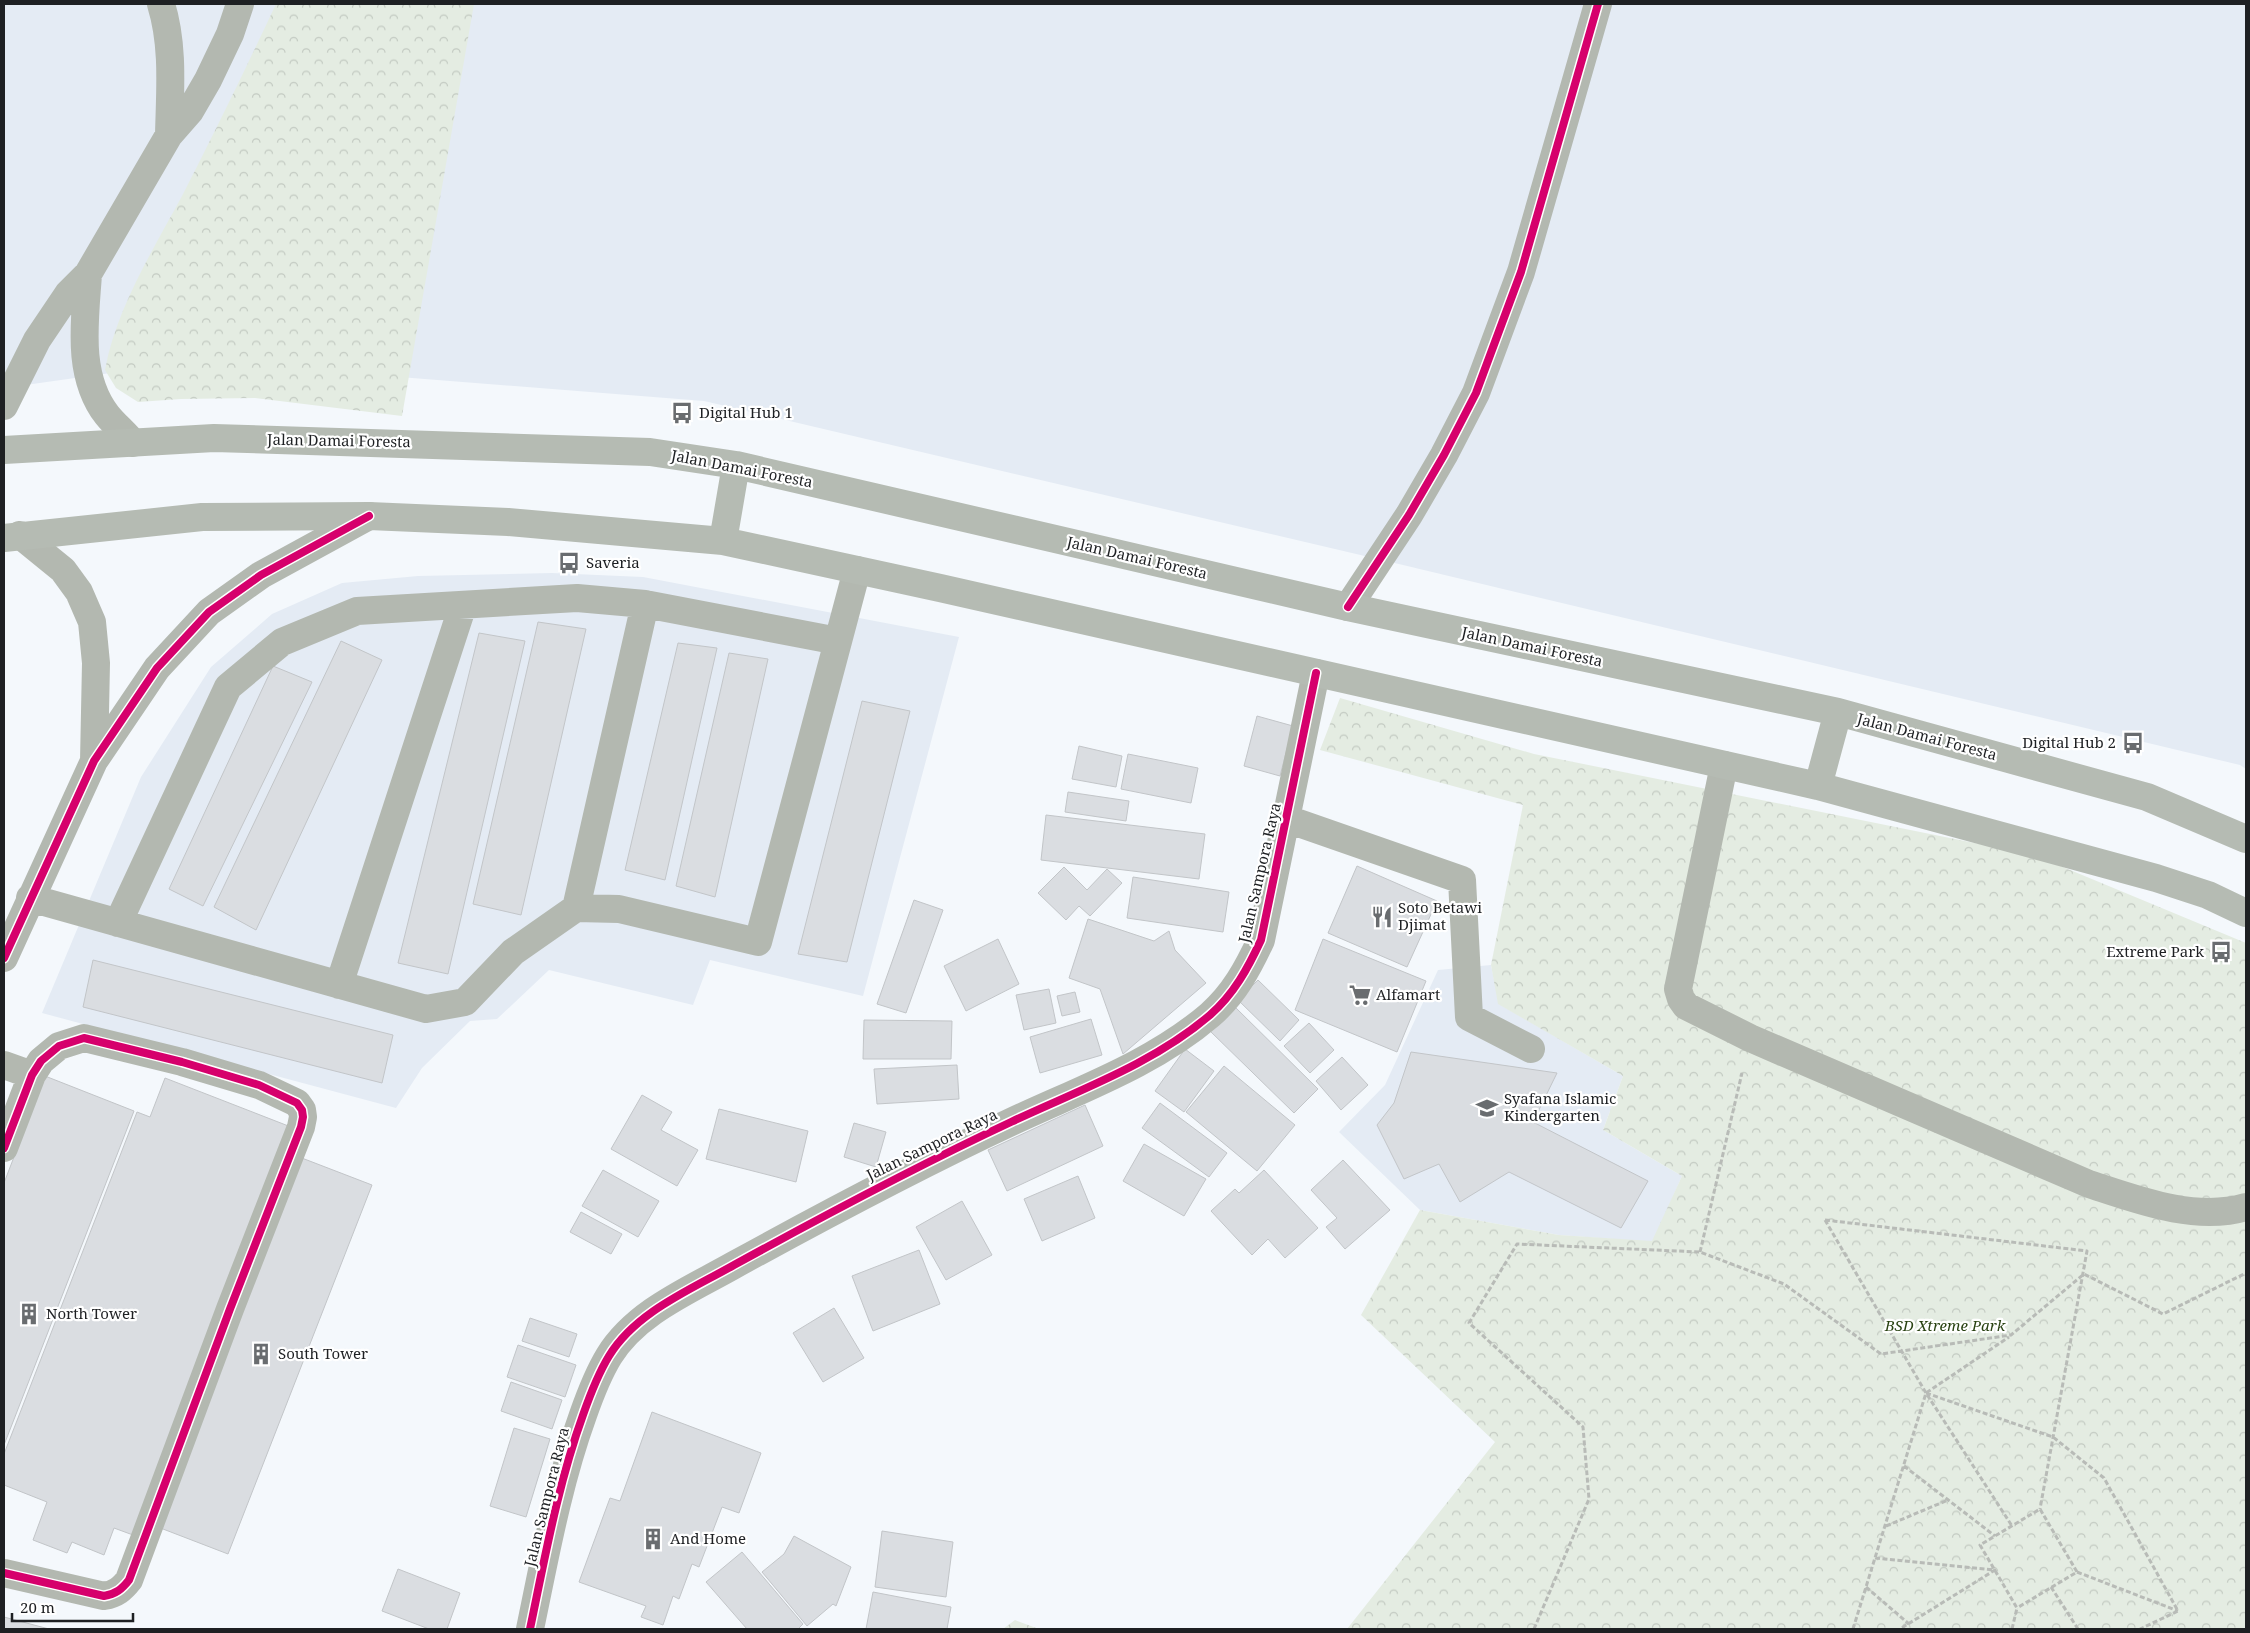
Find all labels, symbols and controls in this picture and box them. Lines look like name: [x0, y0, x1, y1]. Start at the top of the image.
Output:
bus stop icon: Digital Hub 1: [669, 400, 695, 426]
place label: Digital Hub 1: [699, 402, 793, 422]
street label: Jalan Damai Foresta: [266, 429, 411, 451]
street label: Jalan Damai Foresta: [669, 444, 815, 492]
street label: Jalan Damai Foresta: [1064, 531, 1209, 583]
bus stop icon: Saveria: [556, 550, 582, 576]
place label: Saveria: [586, 552, 640, 572]
street label: Jalan Damai Foresta: [1459, 621, 1605, 671]
street label: Jalan Damai Foresta: [1854, 708, 1999, 764]
bus stop icon: Digital Hub 2: [2120, 730, 2146, 756]
place label: Digital Hub 2: [2022, 732, 2116, 752]
street label: Jalan Sampora Raya: [1233, 801, 1285, 946]
place label: Soto Betawi Djimat: [1398, 897, 1482, 934]
restaurant icon: Soto Betawi Djimat: [1369, 904, 1395, 930]
bus stop icon: Extreme Park: [2208, 939, 2234, 965]
place label: Extreme Park: [2106, 941, 2204, 961]
supermarket icon: Alfamart: [1347, 982, 1373, 1008]
place label: Alfamart: [1376, 984, 1440, 1004]
place label: Syafana Islamic Kindergarten: [1504, 1088, 1617, 1125]
school or university icon: Syafana Islamic Kindergarten: [1474, 1095, 1500, 1121]
street label: Jalan Sampora Raya: [862, 1104, 1000, 1185]
building icon: North Tower: [16, 1301, 42, 1327]
place label: North Tower: [46, 1303, 137, 1323]
park label: BSD Xtreme Park: [1884, 1315, 2006, 1335]
building icon: South Tower: [248, 1341, 274, 1367]
place label: South Tower: [278, 1343, 368, 1363]
street label: Jalan Sampora Raya: [519, 1425, 573, 1570]
building icon: And Home: [640, 1526, 666, 1552]
place label: And Home: [670, 1528, 746, 1548]
scale bar: [12, 1590, 134, 1622]
text: 20 m: [20, 1597, 55, 1617]

